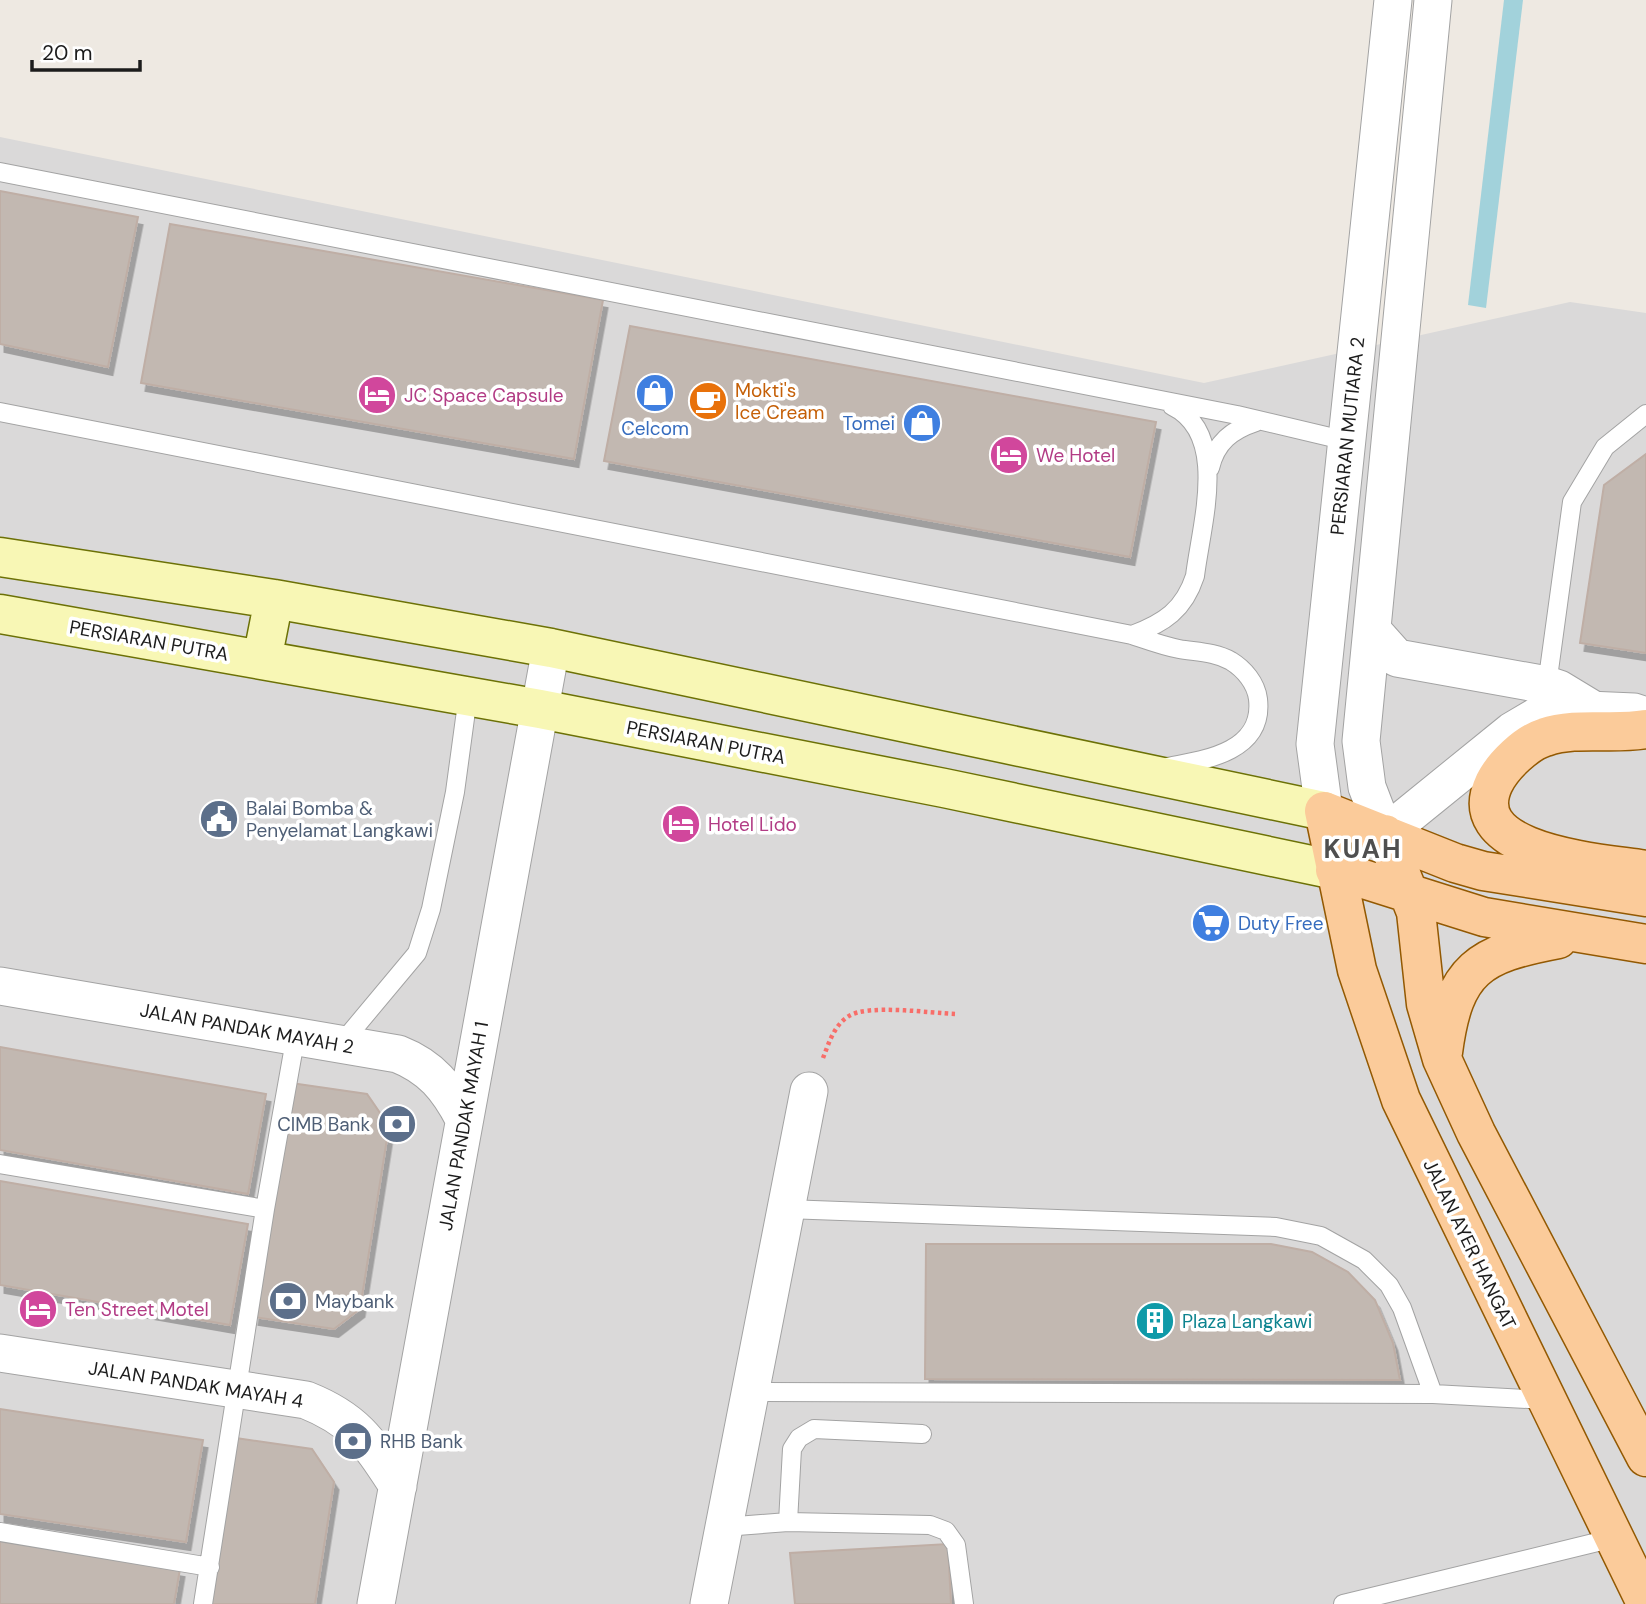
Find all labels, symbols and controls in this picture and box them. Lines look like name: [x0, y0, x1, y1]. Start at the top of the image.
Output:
scale bar: [32, 28, 140, 72]
text: 20 m: [42, 39, 93, 67]
street label: PERSIARAN MUTIARA 2: [1325, 336, 1370, 536]
shop icon: Celcom: [634, 372, 676, 414]
hotel icon: JC Space Capsule: [356, 374, 398, 416]
place label: Mokti's Ice Cream: [735, 378, 825, 425]
cafe icon: Mokti's Ice Cream: [687, 380, 729, 422]
place label: JC Space Capsule: [404, 383, 563, 408]
shop icon: Tomei: [901, 402, 943, 444]
place label: Tomei: [843, 411, 895, 436]
place label: Celcom: [621, 416, 689, 441]
hotel icon: We Hotel: [988, 434, 1030, 476]
place label: We Hotel: [1036, 443, 1115, 468]
street label: PERSIARAN PUTRA: [67, 614, 231, 667]
street label: PERSIARAN PUTRA: [624, 715, 788, 770]
place label: Balai Bomba & Penyelamat Langkawi: [246, 796, 433, 843]
public building icon: Balai Bomba & Penyelamat Langkawi: [198, 798, 240, 840]
hotel icon: Hotel Lido: [660, 803, 702, 845]
place label: Hotel Lido: [708, 812, 797, 837]
district label: KUAH: [1323, 832, 1403, 866]
supermarket icon: Duty Free: [1190, 902, 1232, 944]
place label: Duty Free: [1238, 911, 1323, 936]
street label: JALAN PANDAK MAYAH 2: [138, 997, 356, 1060]
street label: JALAN PANDAK MAYAH 1: [433, 1020, 494, 1233]
bank icon: CIMB Bank: [376, 1103, 418, 1145]
place label: CIMB Bank: [277, 1112, 370, 1137]
street label: JALAN AYER HANGAT: [1417, 1155, 1522, 1334]
bank icon: Maybank: [267, 1280, 309, 1322]
hotel icon: Ten Street Motel: [17, 1288, 59, 1330]
place label: Maybank: [315, 1289, 395, 1314]
place label: Ten Street Motel: [65, 1297, 209, 1322]
building icon: Plaza Langkawi: [1134, 1300, 1176, 1342]
place label: Plaza Langkawi: [1182, 1309, 1312, 1334]
street label: JALAN PANDAK MAYAH 4: [87, 1355, 305, 1414]
bank icon: RHB Bank: [332, 1420, 374, 1462]
place label: RHB Bank: [380, 1429, 463, 1454]

